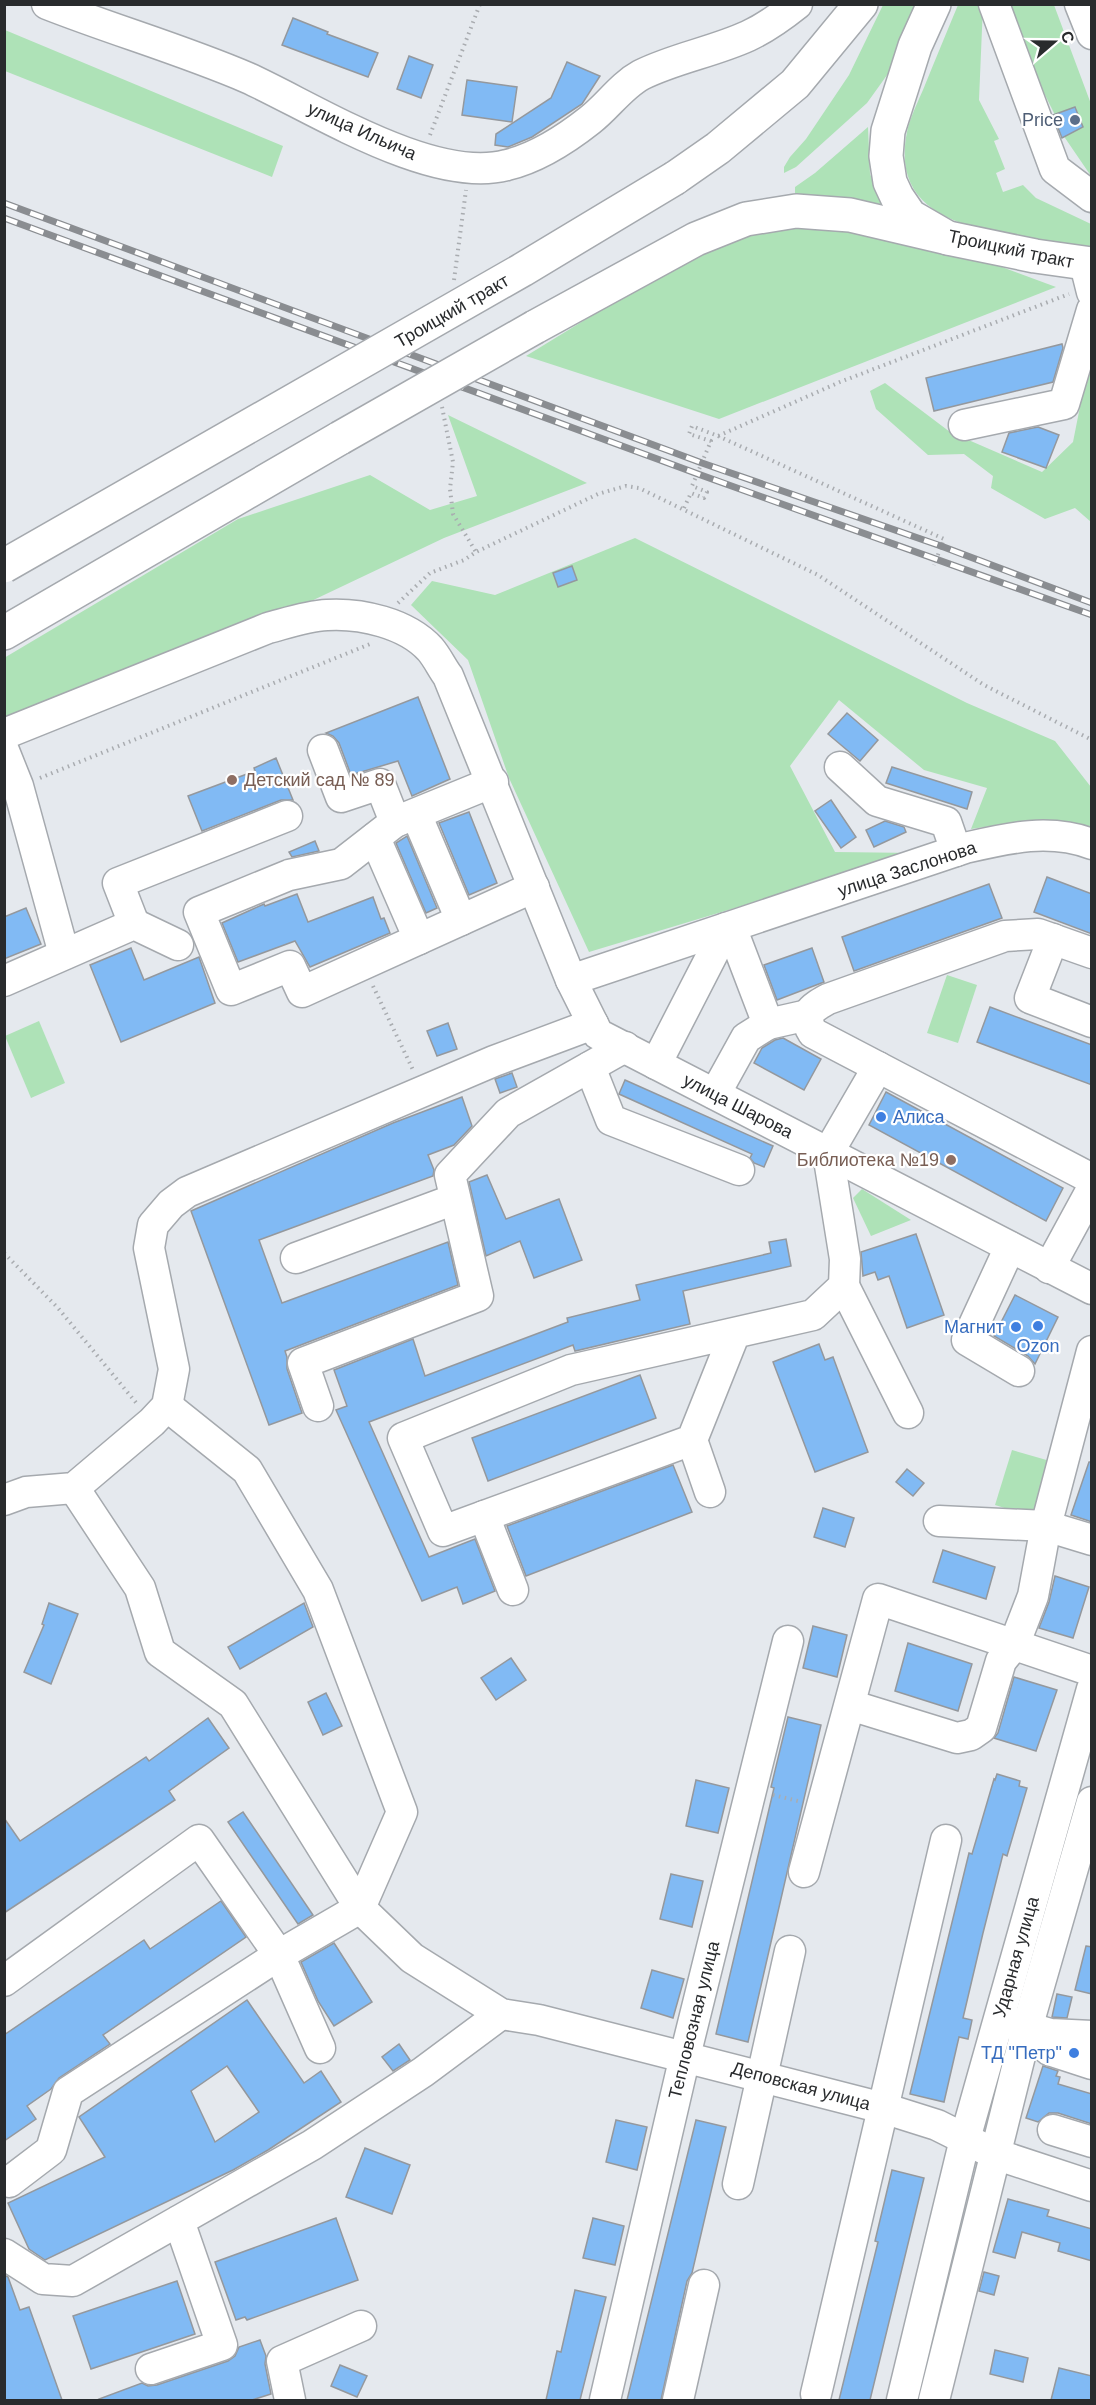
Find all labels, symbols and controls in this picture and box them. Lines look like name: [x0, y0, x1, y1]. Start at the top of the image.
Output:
north arrow: [1024, 12, 1084, 72]
text: С: [1058, 29, 1078, 46]
street label: улица Ильича: [305, 98, 420, 164]
place label: Price: [1022, 110, 1063, 130]
marker: Price: [1068, 113, 1082, 127]
street label: Троицкий тракт: [946, 226, 1076, 272]
street label: Троицкий тракт: [392, 270, 512, 352]
place label: Детский сад № 89: [244, 770, 394, 790]
marker: Детский сад № 89: [225, 773, 239, 787]
street label: улица Заслонова: [835, 837, 980, 901]
street label: улица Шарова: [680, 1070, 797, 1143]
place label: Алиса: [893, 1107, 946, 1127]
marker: Алиса: [874, 1110, 888, 1124]
place label: Библиотека №19: [797, 1150, 939, 1170]
marker: Библиотека №19: [944, 1153, 958, 1167]
place label: Магнит: [944, 1317, 1004, 1337]
marker: Ozon: [1031, 1319, 1045, 1333]
marker: Магнит: [1009, 1320, 1023, 1334]
place label: Ozon: [1016, 1336, 1060, 1356]
street label: Ударная улица: [989, 1893, 1043, 2020]
street label: Тепловозная улица: [665, 1938, 724, 2101]
place label: ТД "Петр": [981, 2043, 1062, 2063]
marker: ТД "Петр": [1067, 2046, 1081, 2060]
street label: Деповская улица: [729, 2058, 874, 2114]

